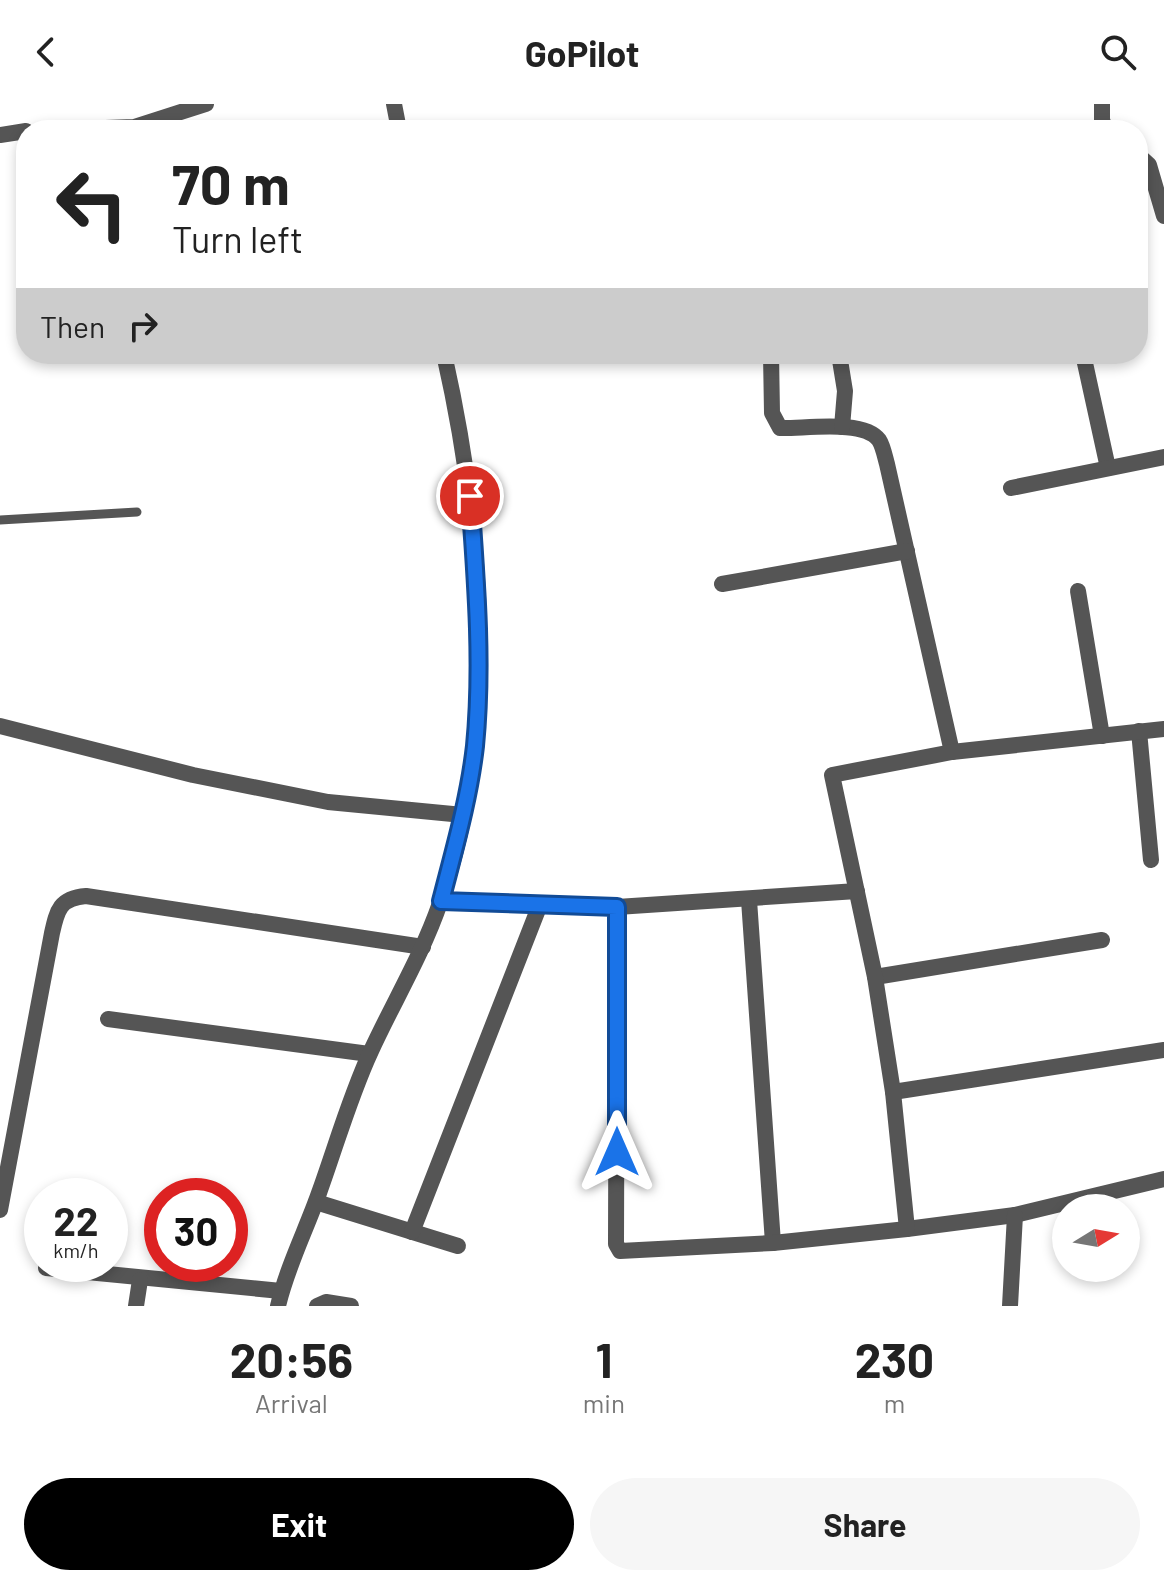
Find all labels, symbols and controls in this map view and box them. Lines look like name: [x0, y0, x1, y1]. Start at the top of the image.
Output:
icon: back: [24, 30, 68, 74]
icon: search: [1096, 30, 1140, 74]
text: GoPilot: [525, 31, 639, 74]
text: 70 m: [172, 149, 290, 216]
icon: left: [40, 152, 144, 256]
text: Turn left: [172, 217, 303, 260]
icon: right: [121, 304, 165, 348]
text: Then: [40, 308, 105, 344]
pin: [436, 462, 504, 530]
icon: arrive: [448, 474, 492, 518]
position arrow: [575, 1110, 659, 1194]
speed limit sign: 30: [144, 1178, 248, 1282]
north arrow: [1052, 1194, 1140, 1282]
map controls: [1052, 1194, 1140, 1282]
text: 22: [54, 1196, 98, 1244]
text: km/h: [53, 1238, 99, 1262]
text: 20:56: [230, 1330, 353, 1388]
text: 1: [595, 1330, 612, 1388]
text: 230: [855, 1330, 934, 1388]
text: Arrival: [255, 1387, 328, 1418]
text: min: [583, 1387, 625, 1418]
text: m: [884, 1387, 905, 1418]
button: Exit: [24, 1478, 574, 1570]
button: Share: [590, 1478, 1140, 1570]

